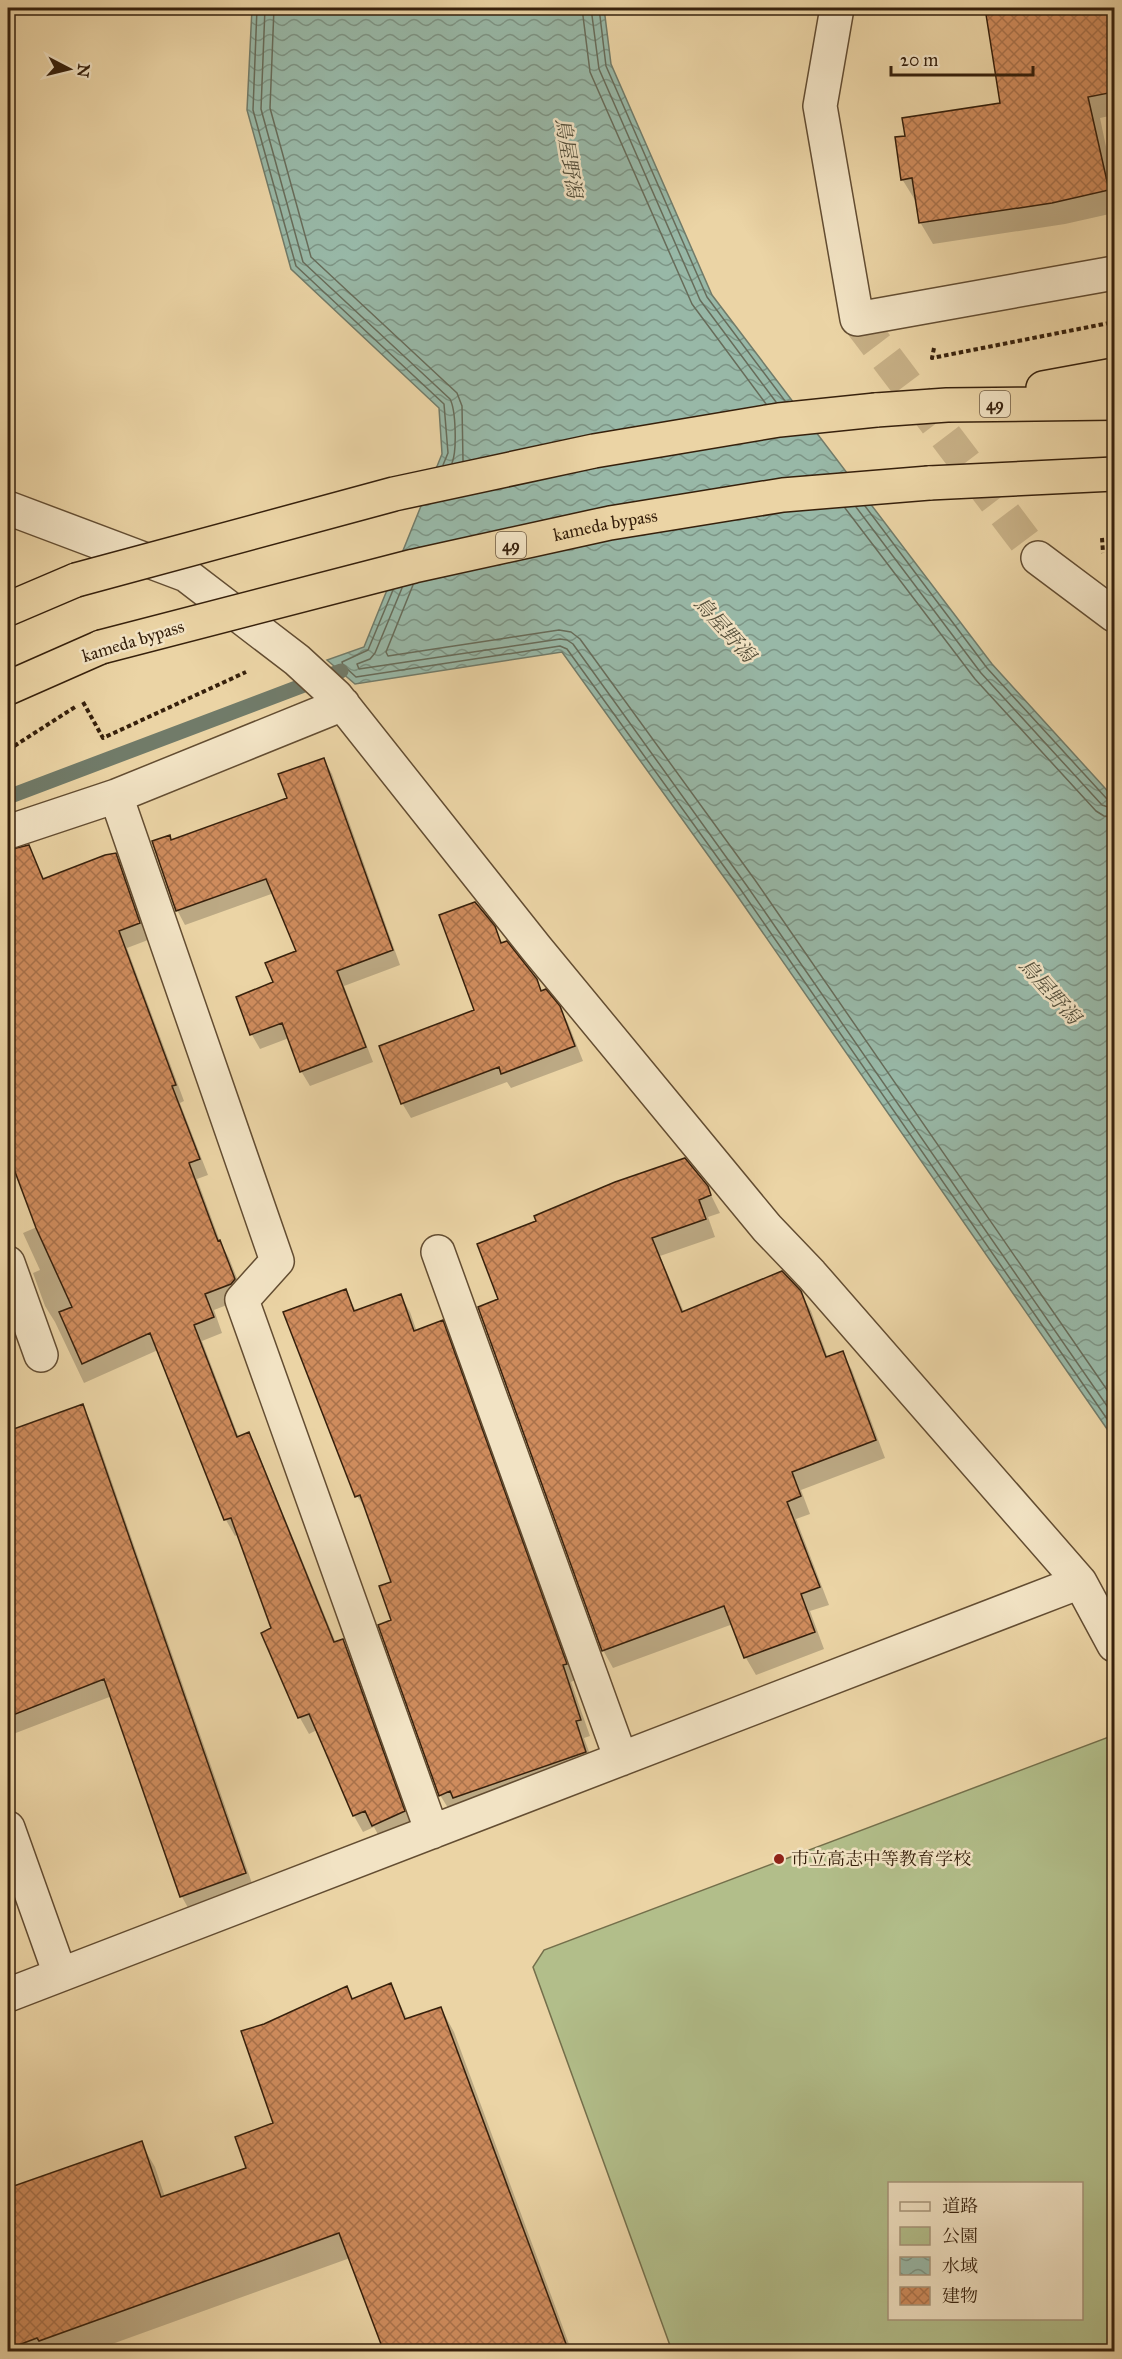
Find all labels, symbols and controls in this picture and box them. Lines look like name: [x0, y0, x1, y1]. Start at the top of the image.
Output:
north arrow: [39, 39, 99, 99]
scale bar: [891, 39, 1034, 77]
text: 20 m: [900, 49, 938, 71]
text: N: [73, 63, 94, 79]
water label: 鳥屋野潟: [551, 117, 587, 201]
road number: 49: [980, 391, 1010, 417]
street label: kameda bypass: [551, 504, 659, 546]
road number: 49: [496, 532, 526, 558]
water label: 鳥屋野潟: [689, 591, 762, 668]
street label: kameda bypass: [79, 615, 187, 667]
water label: 鳥屋野潟: [1014, 953, 1087, 1030]
place label: 市立高志中等教育学校: [791, 1848, 971, 1870]
marker: 市立高志中等教育学校: [772, 1852, 786, 1866]
legend: [888, 2182, 1083, 2320]
text: 道路: [942, 2195, 978, 2217]
text: 公園: [942, 2225, 978, 2247]
text: 水域: [942, 2255, 978, 2277]
text: 建物: [942, 2285, 978, 2307]

